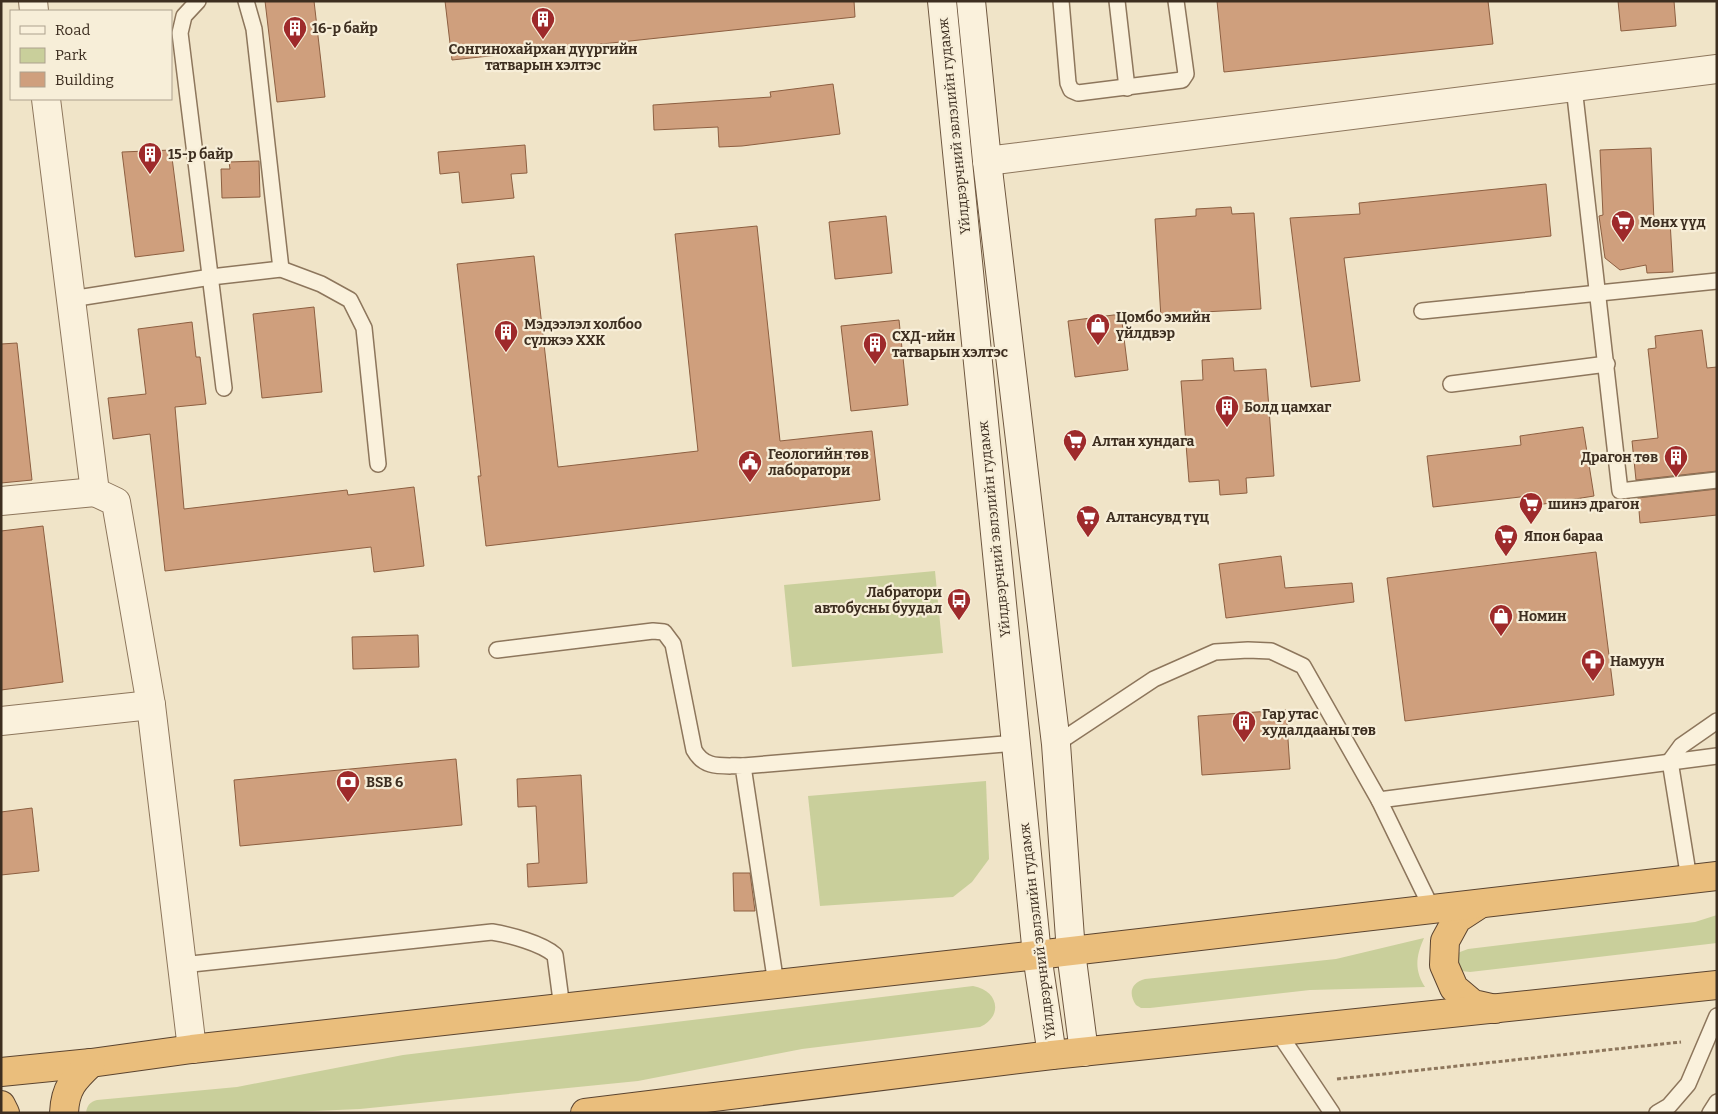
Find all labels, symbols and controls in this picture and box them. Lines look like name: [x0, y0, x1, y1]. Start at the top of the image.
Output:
building icon: Сонгинохайрхан дүүргийн татварын хэлтэс: [530, 6, 556, 40]
legend: [10, 10, 172, 100]
building icon: 16-р байр: [282, 15, 308, 49]
street label: Үйлдвэрчний эвлэлийн гудамж: [935, 17, 974, 235]
place label: 16-р байр: [312, 20, 378, 37]
text: Road: [55, 21, 90, 39]
place label: Сонгинохайрхан дүүргийн татварын хэлтэс: [448, 41, 638, 74]
text: Park: [55, 46, 87, 64]
text: Building: [55, 71, 114, 89]
building icon: 15-р байр: [137, 141, 163, 175]
place label: 15-р байр: [168, 146, 234, 163]
supermarket icon: Мөнх үүд: [1610, 209, 1636, 243]
place label: Мөнх үүд: [1640, 214, 1705, 231]
place label: Цомбо эмийн үйлдвэр: [1115, 309, 1210, 342]
shop icon: Цомбо эмийн үйлдвэр: [1085, 312, 1111, 346]
place label: Мэдээлэл холбоо сүлжээ ХХК: [524, 316, 642, 349]
building icon: Мэдээлэл холбоо сүлжээ ХХК: [493, 319, 519, 353]
place label: СХД-ийн татварын хэлтэс: [892, 328, 1008, 361]
building icon: СХД-ийн татварын хэлтэс: [862, 331, 888, 365]
building icon: Болд цамхаг: [1214, 394, 1240, 428]
place label: Болд цамхаг: [1244, 399, 1331, 416]
street label: Үйлдвэрчний эвлэлийн гудамж: [975, 420, 1014, 638]
supermarket icon: Алтан хундага: [1062, 428, 1088, 462]
place label: Алтан хундага: [1092, 433, 1195, 450]
building icon: Драгон төв: [1663, 444, 1689, 478]
place label: Геологийн төв лаборатори: [768, 446, 869, 479]
public building icon: Геологийн төв лаборатори: [737, 449, 763, 483]
place label: Драгон төв: [1581, 449, 1658, 466]
supermarket icon: шинэ драгон: [1518, 491, 1544, 525]
place label: шинэ драгон: [1548, 496, 1639, 513]
supermarket icon: Алтансувд түц: [1075, 504, 1101, 538]
place label: Алтансувд түц: [1106, 509, 1210, 526]
supermarket icon: Япон бараа: [1493, 523, 1519, 557]
place label: Япон бараа: [1524, 528, 1603, 545]
place label: Лабратори автобусны буудал: [814, 584, 943, 617]
bus stop icon: Лабратори автобусны буудал: [946, 587, 972, 621]
shop icon: Номин: [1488, 603, 1514, 637]
place label: Номин: [1518, 608, 1566, 625]
pharmacy icon: Намуун: [1580, 648, 1606, 682]
place label: Намуун: [1610, 653, 1664, 670]
place label: Гар утас худалдааны төв: [1262, 706, 1376, 739]
building icon: Гар утас худалдааны төв: [1231, 709, 1257, 743]
bank icon: BSB 6: [335, 769, 361, 803]
place label: BSB 6: [366, 774, 403, 791]
street label: Үйлдвэрчний эвлэлийн гудамж: [1016, 822, 1059, 1040]

